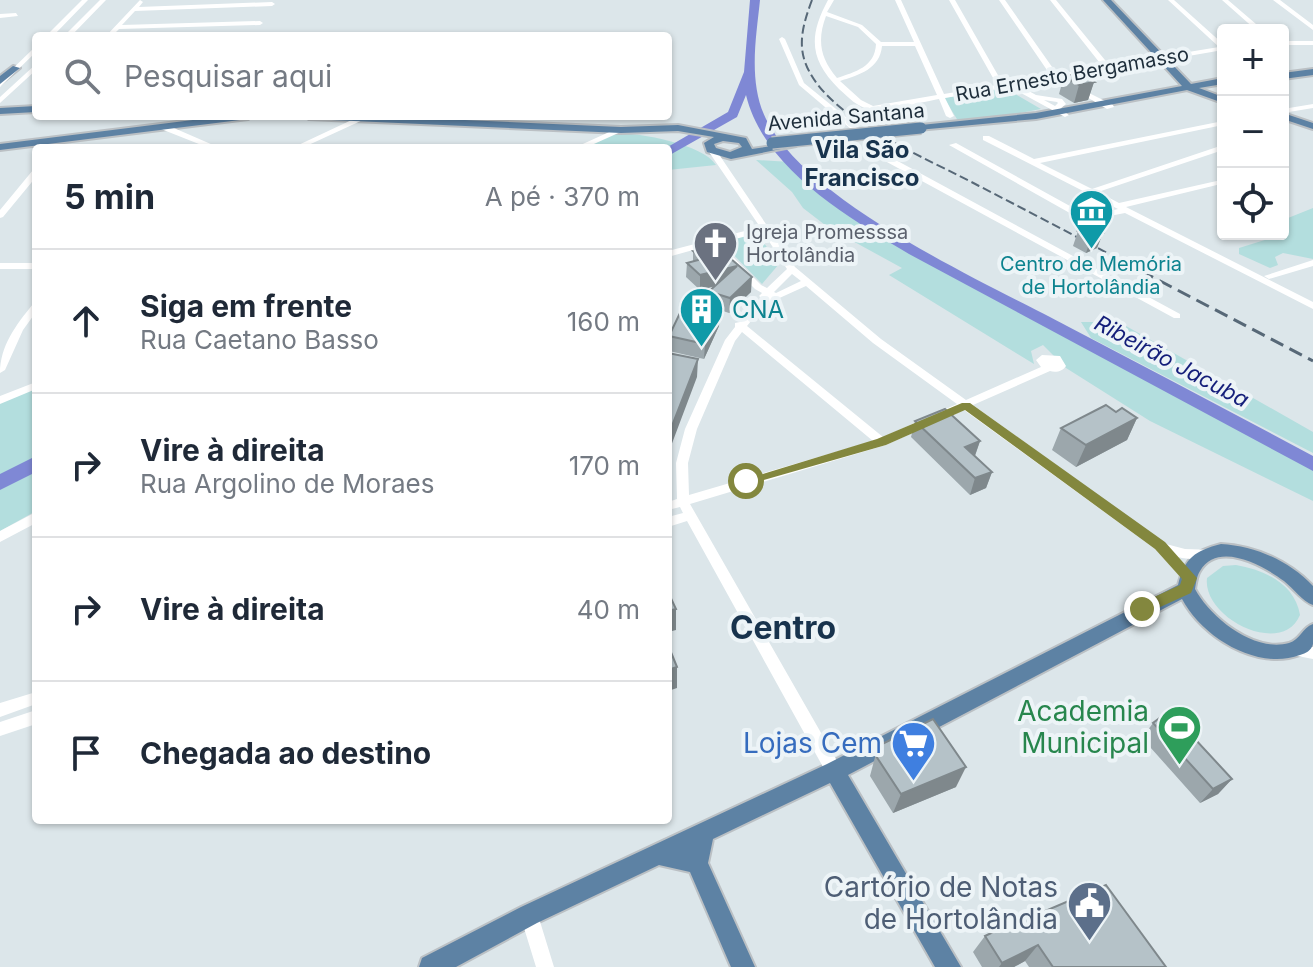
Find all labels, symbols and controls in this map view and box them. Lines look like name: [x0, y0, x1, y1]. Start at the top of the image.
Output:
map controls: [1217, 24, 1289, 240]
button: +: [1217, 24, 1289, 96]
search box: [32, 32, 672, 120]
street label: Rua Ernesto Bergamasso: [953, 42, 1191, 106]
icon: search: [60, 54, 104, 98]
text: Pesquisar aqui: [124, 58, 332, 94]
button: −: [1217, 96, 1289, 168]
street label: Avenida Santana: [766, 98, 926, 136]
district label: Vila São Francisco: [805, 135, 919, 192]
button: locate: [1217, 168, 1289, 240]
text: 5 min: [64, 176, 155, 217]
text: A pé · 370 m: [485, 181, 640, 212]
museum icon: Centro de Memória de Hortolândia: [1067, 188, 1115, 251]
church icon: Igreja Promesssa Hortolândia: [691, 219, 739, 282]
place label: Igreja Promesssa Hortolândia: [746, 220, 908, 267]
place label: Centro de Memória de Hortolândia: [1000, 252, 1182, 299]
building icon: CNA: [677, 286, 725, 349]
text: Siga em frente: [140, 288, 352, 324]
place label: CNA: [732, 295, 784, 324]
icon: ahead: [64, 299, 108, 343]
text: 160 m: [567, 306, 640, 337]
water label: Ribeirão Jacuba: [1090, 309, 1254, 413]
text: Rua Caetano Basso: [140, 324, 379, 355]
text: Vire à direita: [140, 432, 325, 468]
icon: right: [64, 443, 108, 487]
text: 170 m: [569, 450, 640, 481]
route start: [728, 463, 764, 499]
text: Rua Argolino de Moraes: [140, 468, 434, 499]
icon: right: [64, 587, 108, 631]
text: Vire à direita: [140, 591, 325, 627]
route end: [1124, 591, 1160, 627]
text: 40 m: [577, 594, 640, 625]
district label: Centro: [730, 608, 836, 647]
place label: Academia Municipal: [1017, 694, 1149, 760]
sports icon: Academia Municipal: [1156, 703, 1204, 766]
supermarket icon: Lojas Cem: [889, 719, 937, 782]
place label: Lojas Cem: [743, 726, 882, 760]
icon: arrive: [64, 731, 108, 775]
text: Chegada ao destino: [140, 735, 431, 771]
place label: Cartório de Notas de Hortolândia: [824, 870, 1058, 936]
public building icon: Cartório de Notas de Hortolândia: [1065, 879, 1113, 942]

